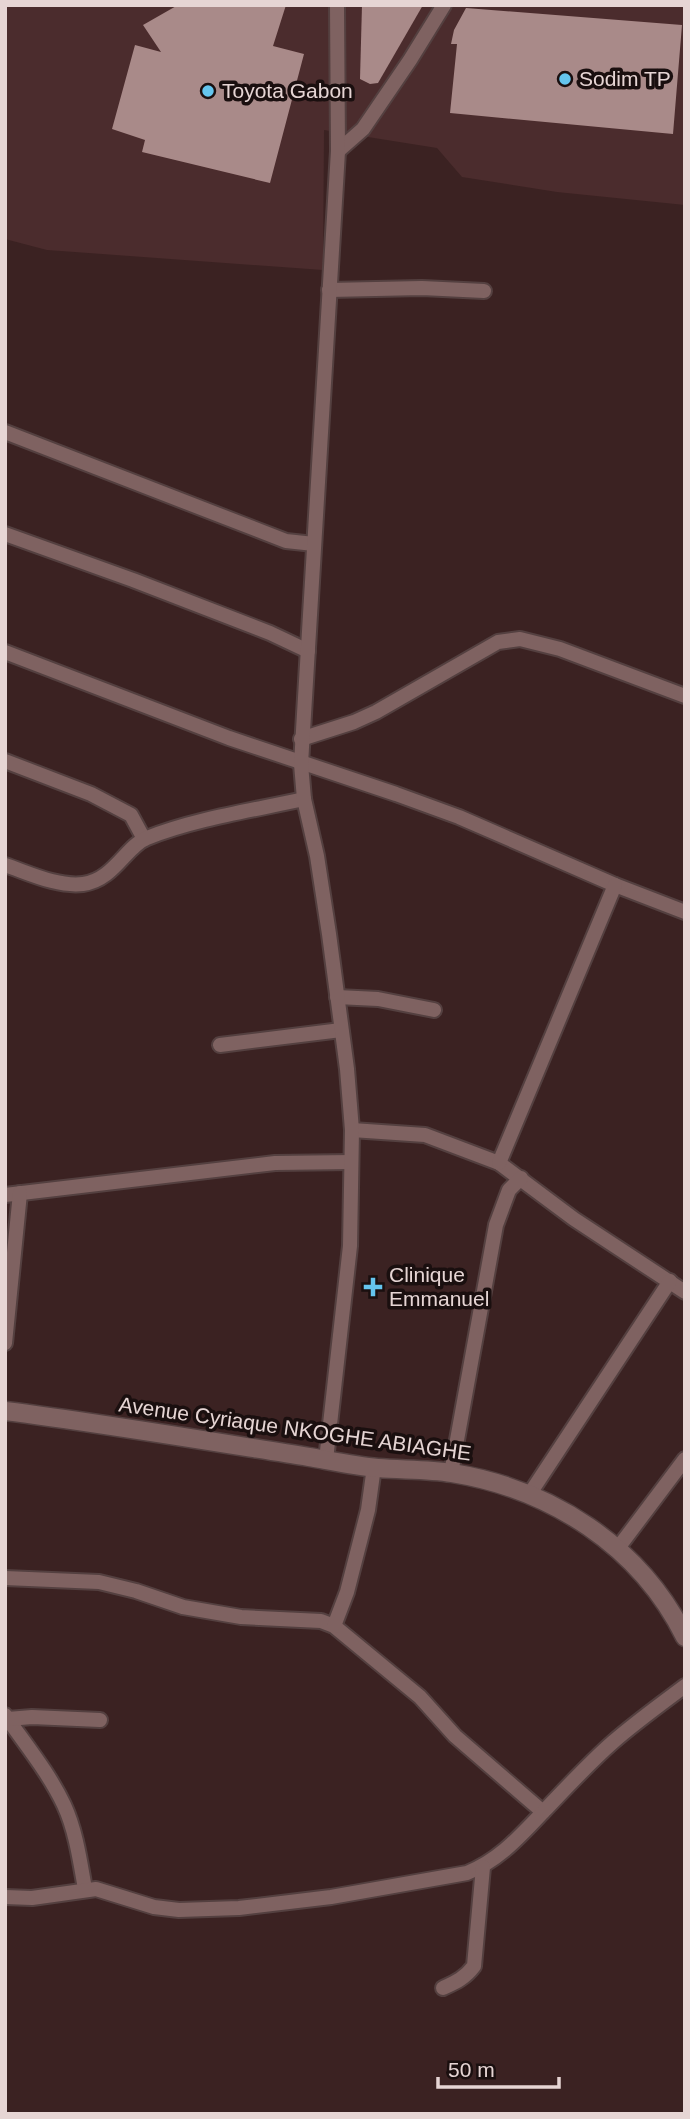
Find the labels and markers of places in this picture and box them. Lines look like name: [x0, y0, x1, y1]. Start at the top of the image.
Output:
place label: Sodim TP: [579, 67, 671, 90]
marker: Sodim TP: [557, 71, 573, 87]
place label: Toyota Gabon: [222, 79, 353, 102]
marker: Toyota Gabon: [200, 83, 216, 99]
place label: Clinique Emmanuel: [389, 1263, 489, 1310]
marker: Clinique Emmanuel: [363, 1277, 383, 1297]

